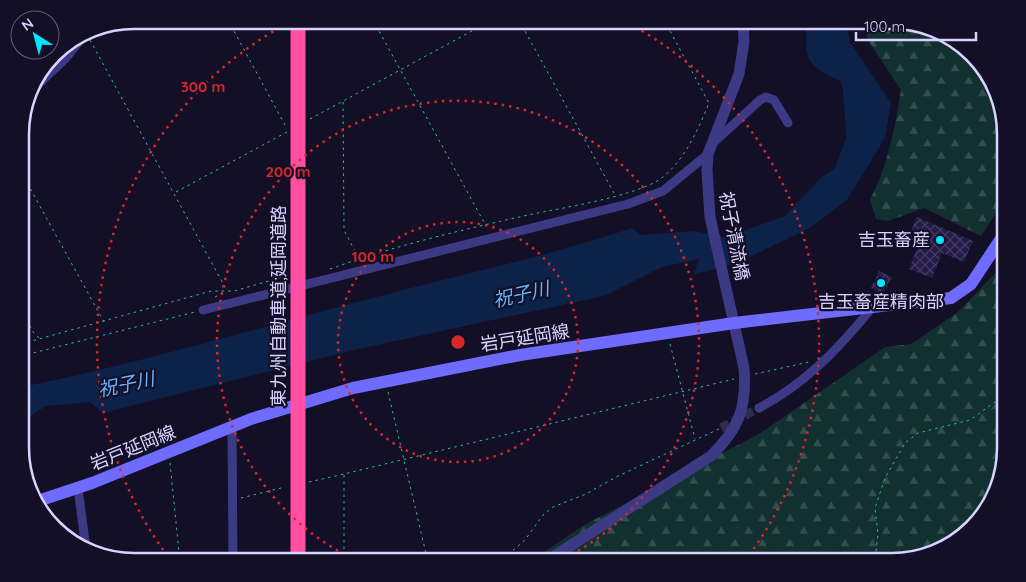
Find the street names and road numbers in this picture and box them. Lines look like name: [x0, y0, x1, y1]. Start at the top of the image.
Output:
street label: 祝子清流橋: [715, 190, 754, 282]
street label: 東九州自動車道;延岡道路: [267, 205, 290, 407]
street label: 岩戸延岡線: [479, 319, 571, 356]
street label: 岩戸延岡線: [87, 420, 179, 475]

